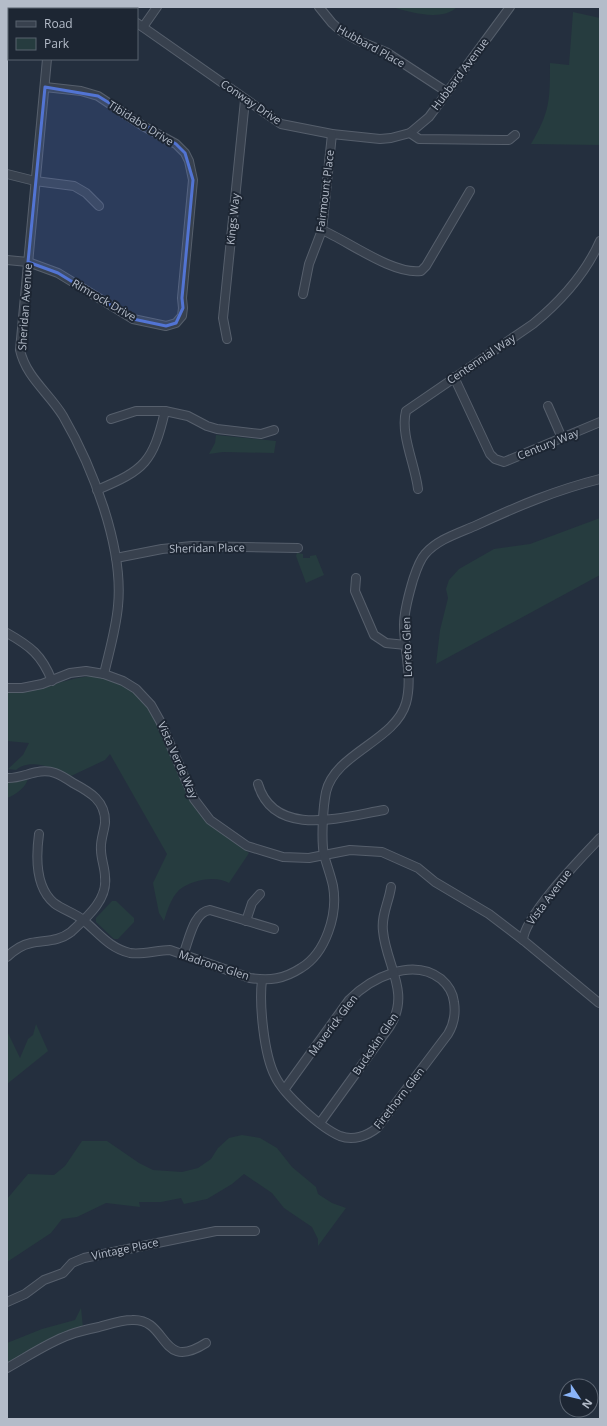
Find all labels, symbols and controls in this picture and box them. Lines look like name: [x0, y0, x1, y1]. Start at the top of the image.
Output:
legend: [8, 8, 138, 60]
text: Road: [44, 15, 73, 32]
street label: Hubbard Place: [335, 21, 408, 70]
text: Park: [44, 35, 70, 52]
street label: Hubbard Avenue: [427, 35, 492, 113]
street label: Conway Drive: [218, 76, 285, 127]
street label: Tibidabo Drive: [106, 97, 177, 149]
street label: Fairmount Place: [312, 149, 337, 233]
street label: Kings Way: [222, 192, 243, 246]
street label: Sheridan Avenue: [14, 263, 35, 351]
street label: Rimrock Drive: [69, 275, 139, 324]
street label: Centennial Way: [443, 330, 518, 387]
street label: Century Way: [515, 424, 581, 463]
street label: Sheridan Place: [169, 539, 245, 556]
street label: Loreto Glen: [398, 617, 415, 677]
street label: Vista Verde Way: [155, 719, 202, 801]
street label: Vista Avenue: [523, 866, 574, 927]
street label: Madrone Glen: [177, 946, 251, 983]
street label: Maverick Glen: [305, 991, 360, 1058]
street label: Buckskin Glen: [348, 1010, 401, 1078]
street label: Firethorn Glen: [370, 1064, 427, 1132]
street label: Vintage Place: [90, 1234, 160, 1263]
north arrow: [559, 1378, 599, 1418]
text: N: [579, 1396, 596, 1412]

